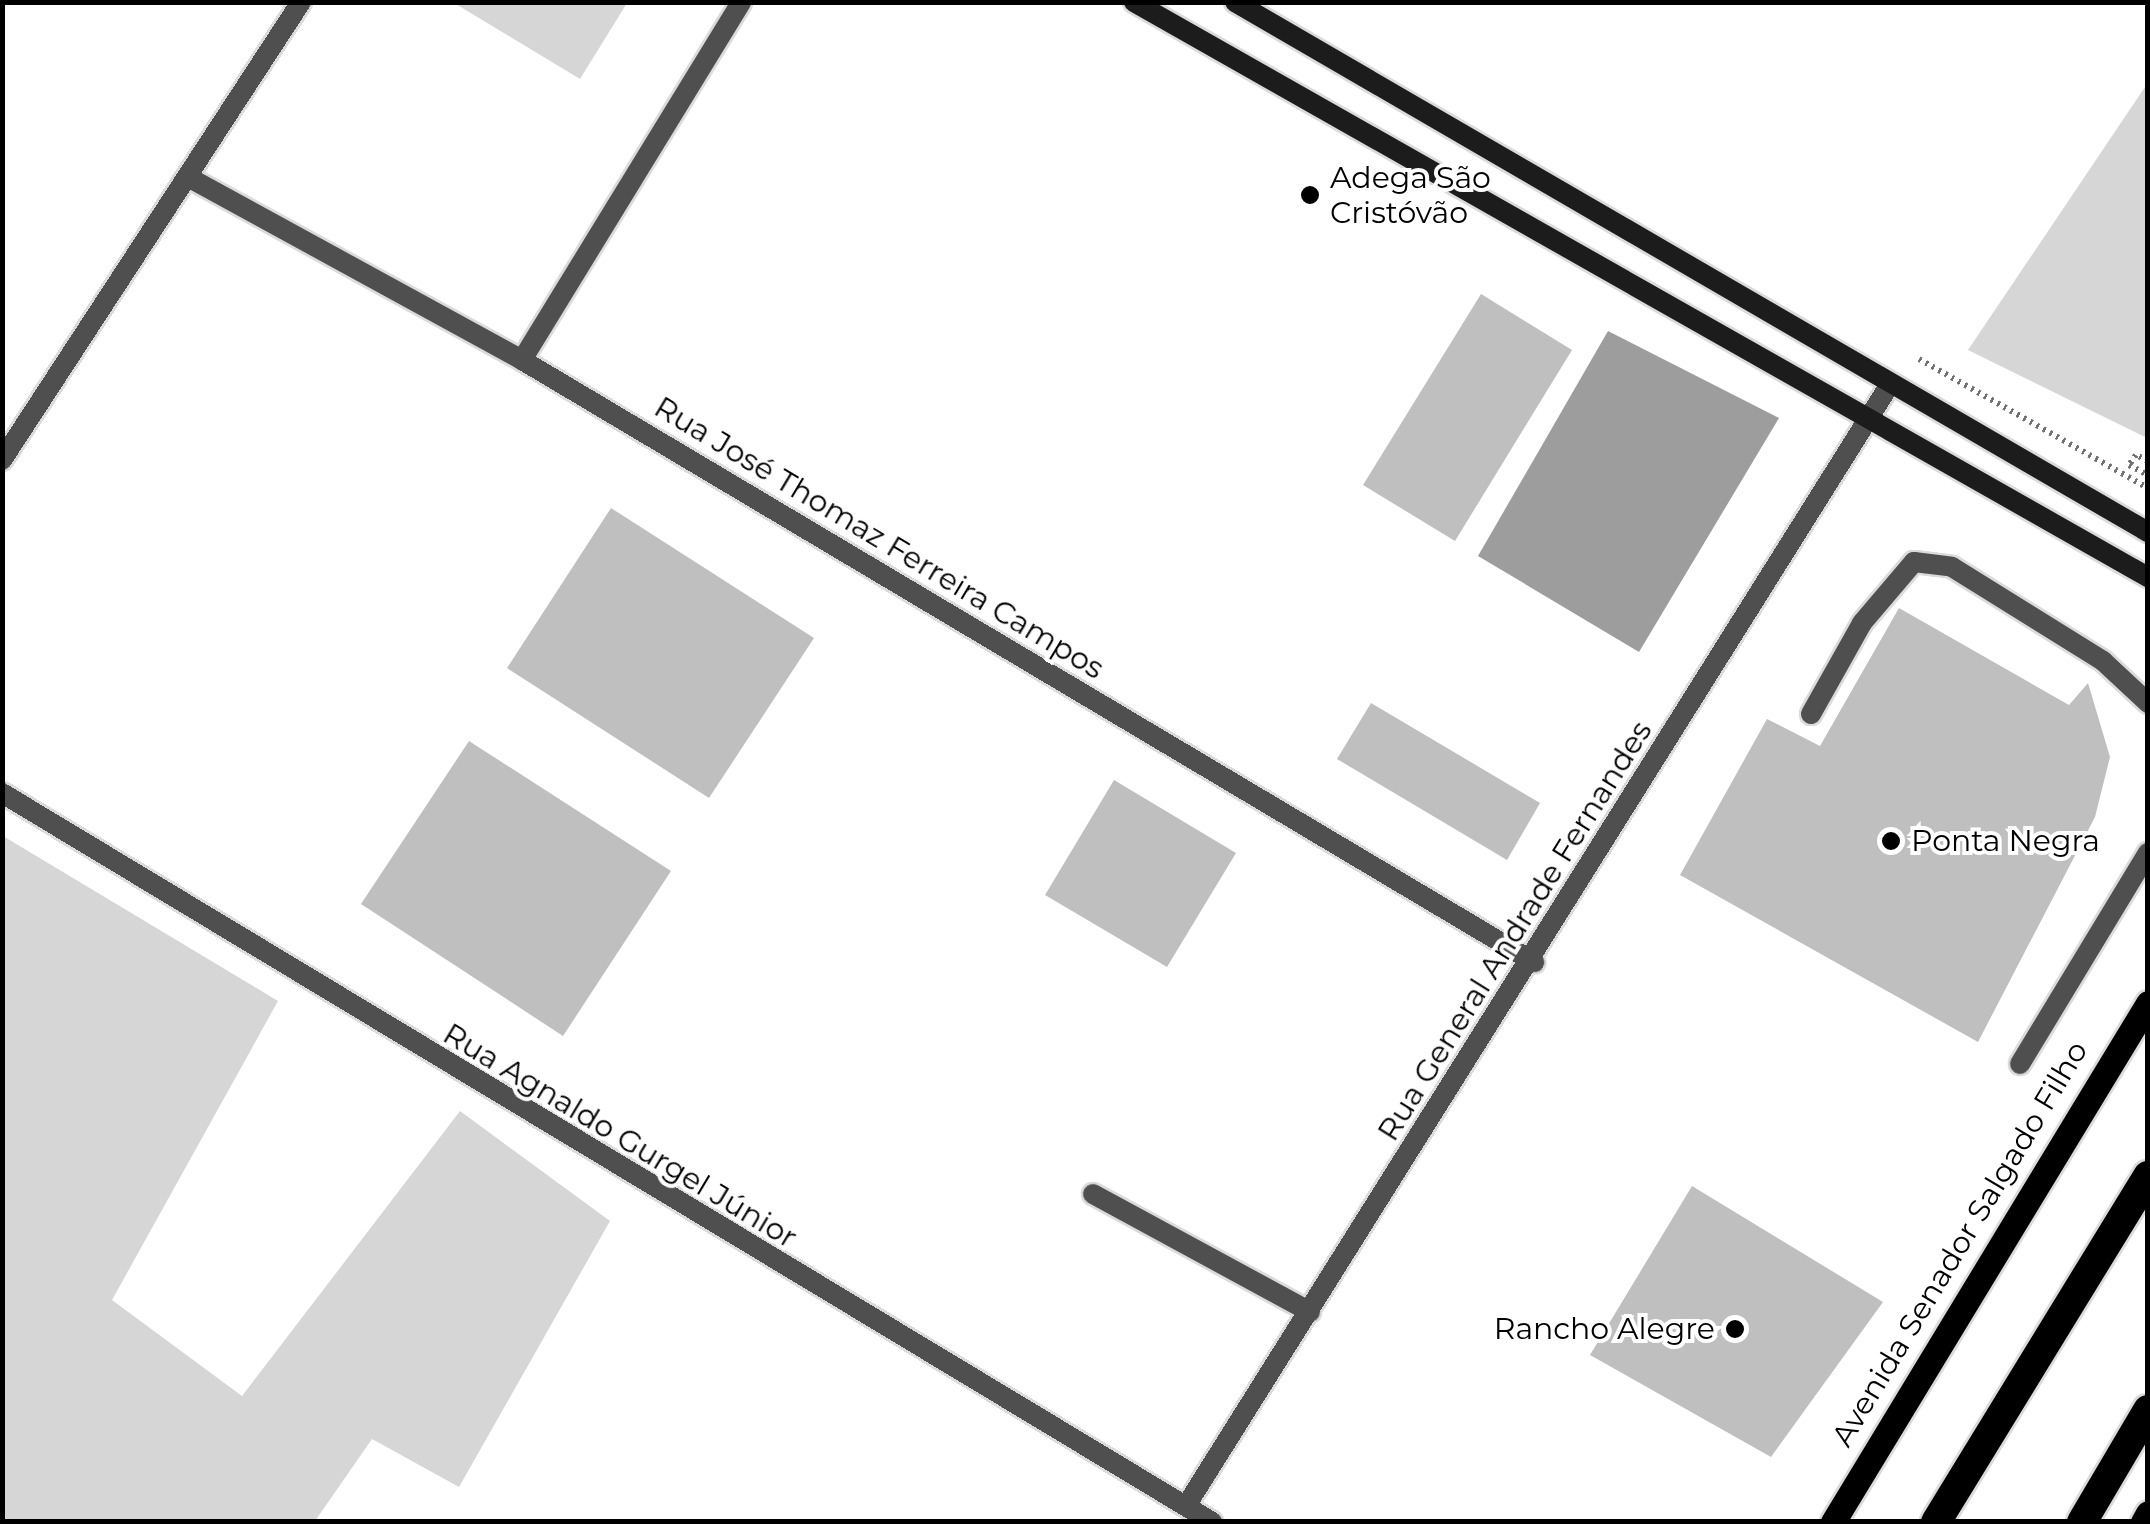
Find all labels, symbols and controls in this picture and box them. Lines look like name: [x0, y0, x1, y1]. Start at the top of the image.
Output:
place label: Adega São Cristóvão: [1330, 160, 1491, 230]
marker: Adega São Cristóvão: [1299, 184, 1321, 206]
street label: Rua José Thomaz Ferreira Campos: [648, 389, 1110, 687]
street label: Rua General Andrade Fernandes: [1370, 714, 1660, 1148]
place label: Ponta Negra: [1911, 823, 2100, 859]
marker: Ponta Negra: [1880, 830, 1902, 852]
street label: Rua Agnaldo Gurgel Júnior: [437, 1016, 803, 1256]
street label: Avenida Senador Salgado Filho: [1825, 1035, 2095, 1453]
place label: Rancho Alegre: [1494, 1311, 1715, 1347]
marker: Rancho Alegre: [1724, 1318, 1746, 1340]

